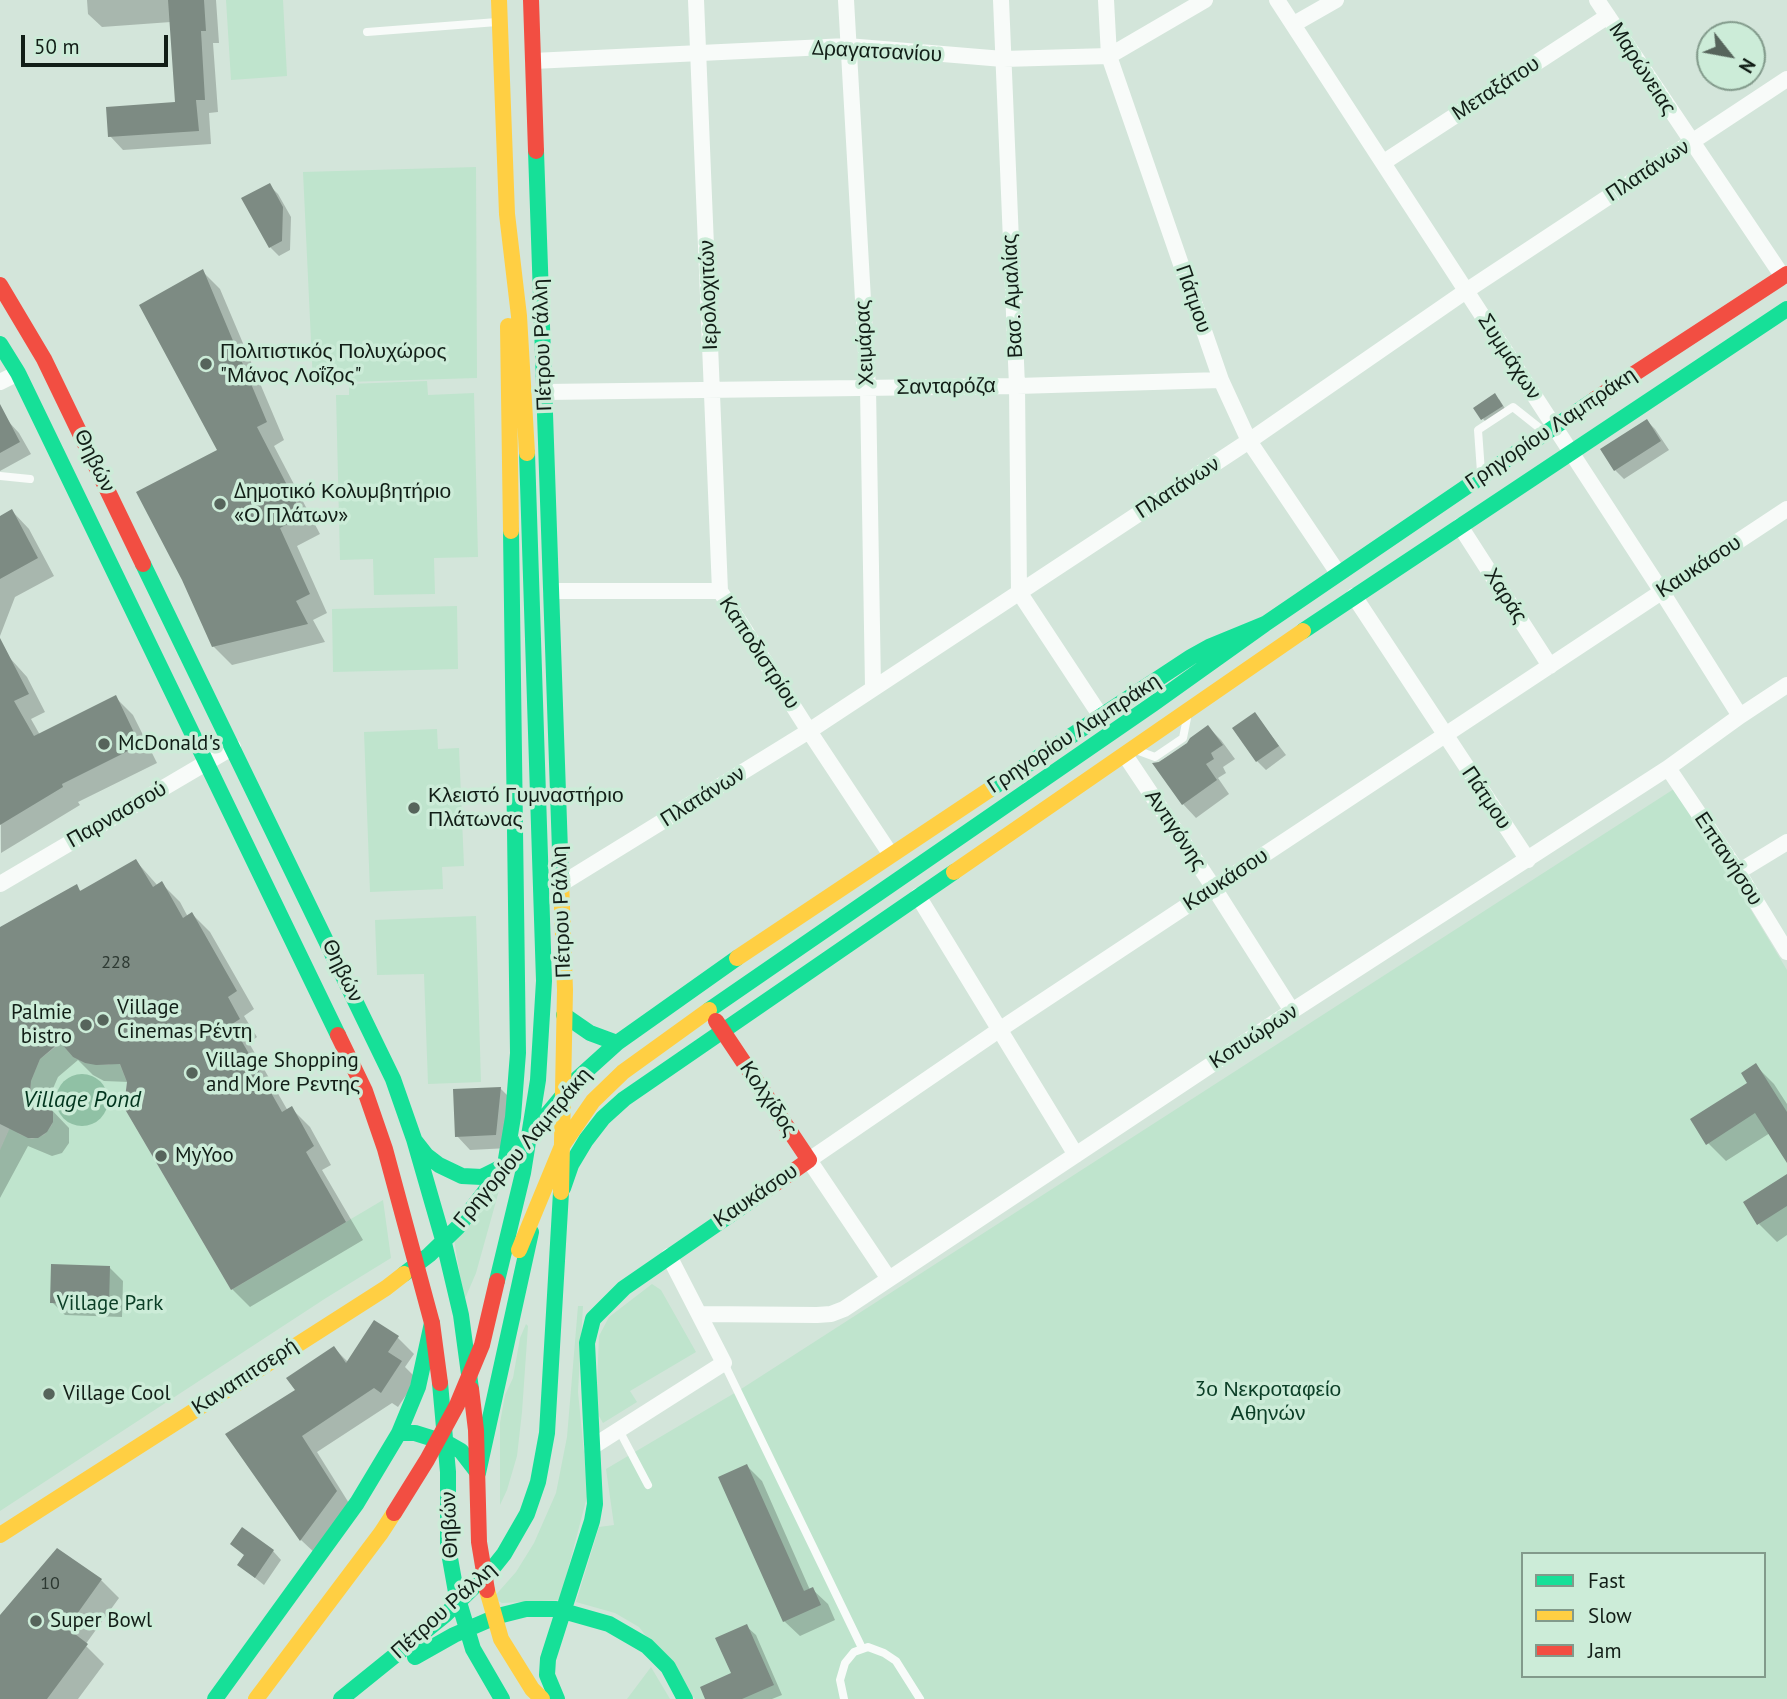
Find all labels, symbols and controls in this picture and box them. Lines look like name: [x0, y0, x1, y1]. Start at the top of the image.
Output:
street label: Μαρώνειας: [1603, 18, 1681, 120]
scale bar: [24, 21, 172, 65]
north arrow: [1696, 21, 1766, 91]
text: 50 m: [34, 33, 80, 60]
street label: Δραγατσανίου: [811, 36, 943, 68]
street label: Μεταξάτου: [1448, 51, 1544, 127]
text: N: [1734, 54, 1761, 77]
street label: Πλατάνων: [1601, 135, 1695, 207]
street label: Βασ. Αμαλίας: [997, 233, 1029, 359]
street label: Ιερολοχιτών: [694, 239, 724, 351]
street label: Πάτμου: [1170, 262, 1216, 336]
street label: Πέτρου Ράλλη: [528, 278, 558, 412]
street label: Χειμάρας: [850, 299, 880, 387]
street label: Συμμάχων: [1472, 309, 1546, 405]
place label: Πολιτιστικός Πολυχώρος "Μάνος Λοΐζος": [220, 339, 447, 389]
marker: Πολιτιστικός Πολυχώρος "Μάνος Λοΐζος": [198, 356, 214, 372]
street label: Γρηγορίου Λαμπράκη: [1461, 362, 1641, 496]
street label: Σανταρόζα: [896, 374, 996, 400]
street label: Θηβών: [68, 425, 120, 497]
street label: Πλατάνων: [1131, 452, 1225, 524]
place label: Δημοτικό Κολυμβητήριο «Ο Πλάτων»: [234, 479, 451, 529]
marker: Δημοτικό Κολυμβητήριο «Ο Πλάτων»: [212, 496, 228, 512]
street label: Καυκάσου: [1652, 530, 1746, 604]
street label: Χαράς: [1478, 564, 1532, 628]
street label: Καποδιστρίου: [713, 592, 805, 714]
street label: Γρηγορίου Λαμπράκη: [983, 669, 1165, 799]
place label: McDonald's: [118, 731, 221, 757]
marker: McDonald's: [96, 736, 112, 752]
street label: Πλατάνων: [656, 761, 750, 833]
street label: Πάτμου: [1456, 762, 1516, 834]
street label: Παρνασσού: [63, 776, 171, 854]
place label: Κλειστό Γυμναστήριο Πλάτωνας: [428, 783, 624, 833]
street label: Αντιγόνης: [1139, 785, 1211, 875]
marker: Κλειστό Γυμναστήριο Πλάτωνας: [406, 800, 422, 816]
street label: Επτανήσου: [1688, 808, 1768, 910]
street label: Καυκάσου: [1179, 843, 1273, 917]
street label: Πέτρου Ράλλη: [547, 845, 577, 979]
street label: Θηβών: [316, 935, 368, 1007]
house number: 228: [101, 952, 131, 974]
place label: Village Cinemas Ρέντη: [117, 995, 253, 1045]
street label: Κοτυώρων: [1205, 999, 1303, 1075]
place label: Palmie bistro: [11, 1000, 72, 1050]
marker: Village Cinemas Ρέντη: [95, 1012, 111, 1028]
marker: Palmie bistro: [78, 1017, 94, 1033]
place label: Village Shopping and More Ρεντης: [206, 1048, 360, 1098]
street label: Κολχίδος: [734, 1057, 802, 1141]
street label: Γρηγορίου Λαμπράκη: [449, 1063, 597, 1233]
marker: Village Shopping and More Ρεντης: [184, 1065, 200, 1081]
water label: Village Pond: [23, 1086, 141, 1114]
place label: MyYoo: [175, 1143, 234, 1169]
marker: MyYoo: [153, 1148, 169, 1164]
street label: Καυκάσου: [709, 1159, 803, 1233]
park label: Village Park: [57, 1291, 163, 1317]
street label: Καναπιτσερή: [187, 1333, 303, 1421]
park label: 3ο Νεκροταφείο Αθηνών: [1195, 1377, 1341, 1427]
place label: Village Cool: [63, 1381, 171, 1407]
marker: Village Cool: [41, 1386, 57, 1402]
street label: Θηβών: [436, 1491, 464, 1559]
legend: [1521, 1552, 1766, 1678]
street label: Πέτρου Ράλλη: [386, 1557, 502, 1665]
text: Fast: [1588, 1567, 1625, 1594]
house number: 10: [40, 1573, 60, 1595]
text: Slow: [1588, 1602, 1632, 1629]
place label: Super Bowl: [50, 1608, 152, 1634]
marker: Super Bowl: [28, 1613, 44, 1629]
text: Jam: [1588, 1637, 1622, 1664]

